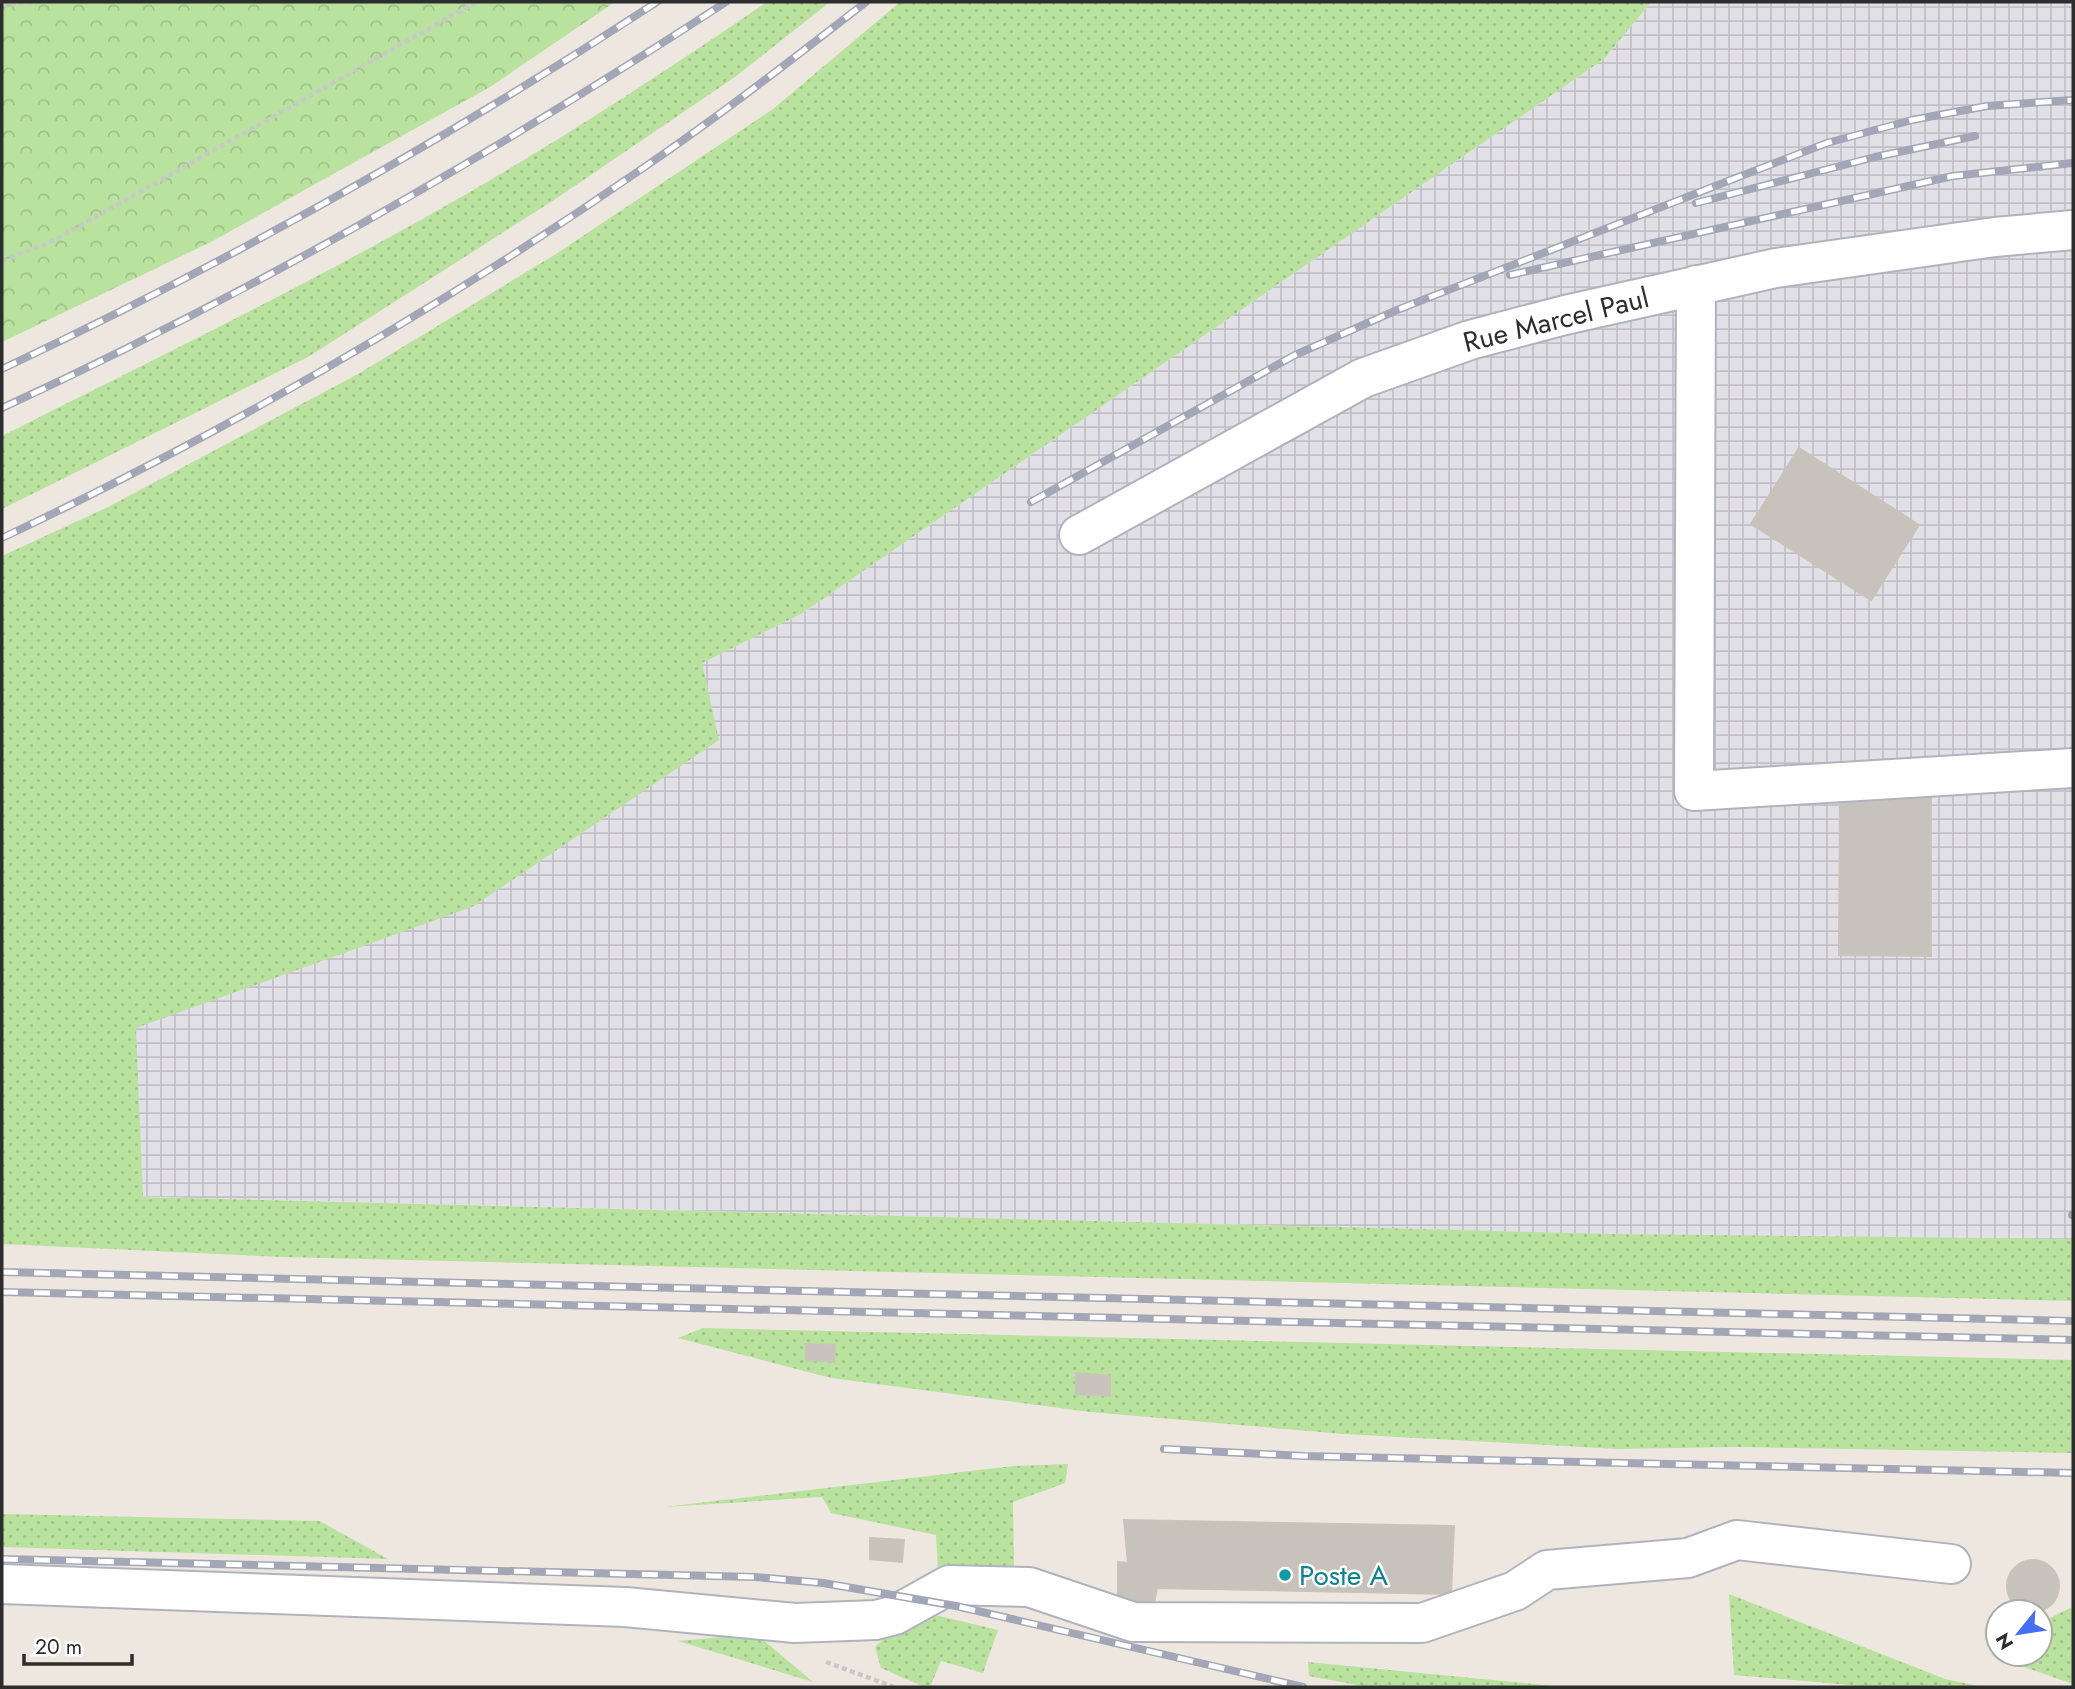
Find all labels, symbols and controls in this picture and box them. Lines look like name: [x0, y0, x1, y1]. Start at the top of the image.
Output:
street label: Rue Marcel Paul: [1459, 277, 1653, 363]
place label: Poste A: [1299, 1555, 1389, 1596]
marker: Poste A: [1277, 1567, 1293, 1583]
north arrow: [1984, 1598, 2054, 1668]
scale bar: [24, 1622, 133, 1666]
text: N: [1989, 1628, 2020, 1655]
text: 20 m: [35, 1632, 82, 1662]

